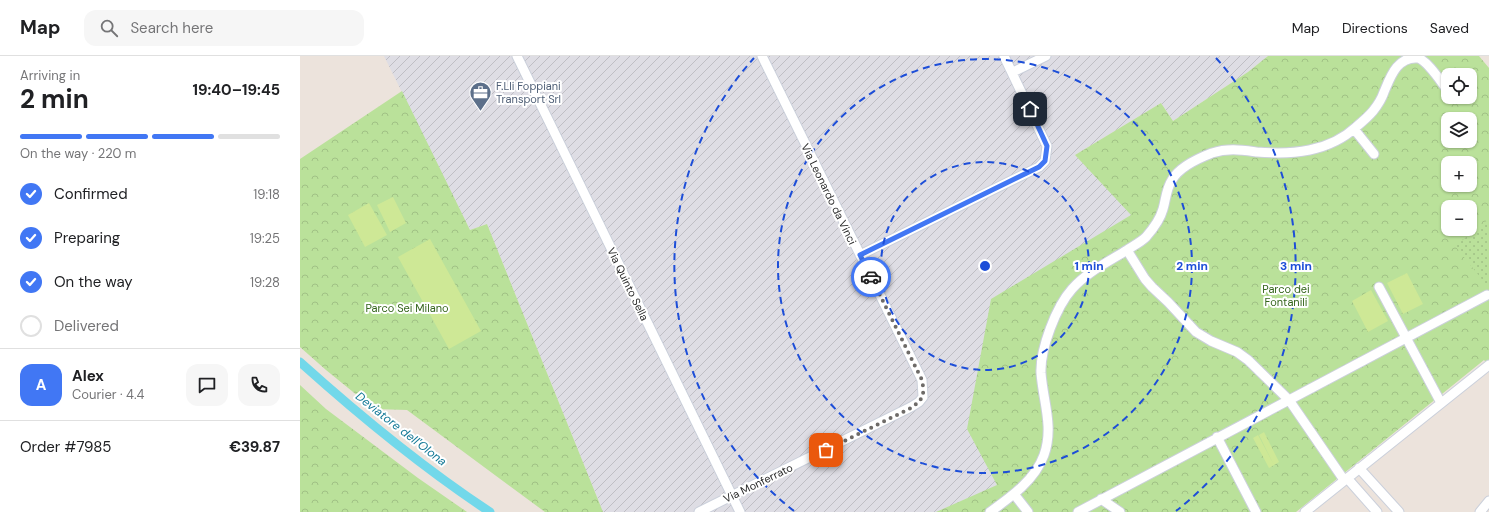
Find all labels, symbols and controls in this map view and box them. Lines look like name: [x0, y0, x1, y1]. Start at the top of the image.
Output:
search box: [84, 10, 364, 46]
text: Map: [20, 15, 60, 40]
icon: search: [98, 17, 120, 39]
text: Search here: [130, 18, 213, 38]
text: Map: [1292, 19, 1320, 37]
text: Directions: [1342, 19, 1408, 37]
text: Saved: [1430, 19, 1469, 37]
text: Arriving in: [20, 67, 80, 84]
map controls: [1441, 68, 1477, 236]
button: locate: [1441, 68, 1477, 104]
office icon: F.Lli Foppiani Transport Srl: [467, 79, 493, 112]
place label: F.Lli Foppiani Transport Srl: [496, 79, 561, 106]
text: 19:40–19:45: [193, 80, 280, 100]
text: 2 min: [20, 82, 89, 116]
pin: [1013, 92, 1047, 126]
icon: home: [1019, 98, 1041, 120]
button: layers: [1441, 112, 1477, 148]
street label: Via Leonardo da Vinci: [798, 141, 860, 247]
text: On the way · 220 m: [20, 145, 136, 162]
button: +: [1441, 156, 1477, 192]
icon: check: [20, 183, 42, 205]
text: Confirmed: [54, 184, 128, 204]
text: 19:18: [253, 186, 280, 203]
button: −: [1441, 200, 1477, 236]
icon: check: [20, 227, 42, 249]
text: Preparing: [54, 228, 120, 248]
text: 19:25: [250, 230, 280, 247]
street label: Via Quinto Sella: [604, 245, 652, 323]
courier: [851, 257, 891, 297]
text: 1 min: [1074, 258, 1104, 274]
text: 2 min: [1176, 258, 1208, 274]
text: 3 min: [1280, 258, 1312, 274]
centre of rings: [978, 259, 992, 273]
icon: car: [860, 266, 882, 288]
icon: check: [20, 271, 42, 293]
text: On the way: [54, 272, 133, 292]
text: 19:28: [250, 274, 280, 291]
park label: Parco dei Fontanili: [1262, 282, 1310, 309]
park label: Parco Sei Milano: [365, 301, 449, 315]
text: Delivered: [54, 316, 119, 336]
button: chat: [186, 364, 228, 406]
button: phone: [238, 364, 280, 406]
text: Alex: [72, 366, 104, 386]
text: A: [36, 375, 46, 395]
text: Courier · 4.4: [72, 386, 144, 403]
water label: Deviatore dell'Olona: [352, 388, 450, 470]
pin: [809, 433, 843, 467]
text: Order #7985: [20, 437, 111, 457]
text: €39.87: [229, 437, 280, 457]
icon: bag: [815, 439, 837, 461]
street label: Via Monferrato: [721, 460, 795, 506]

